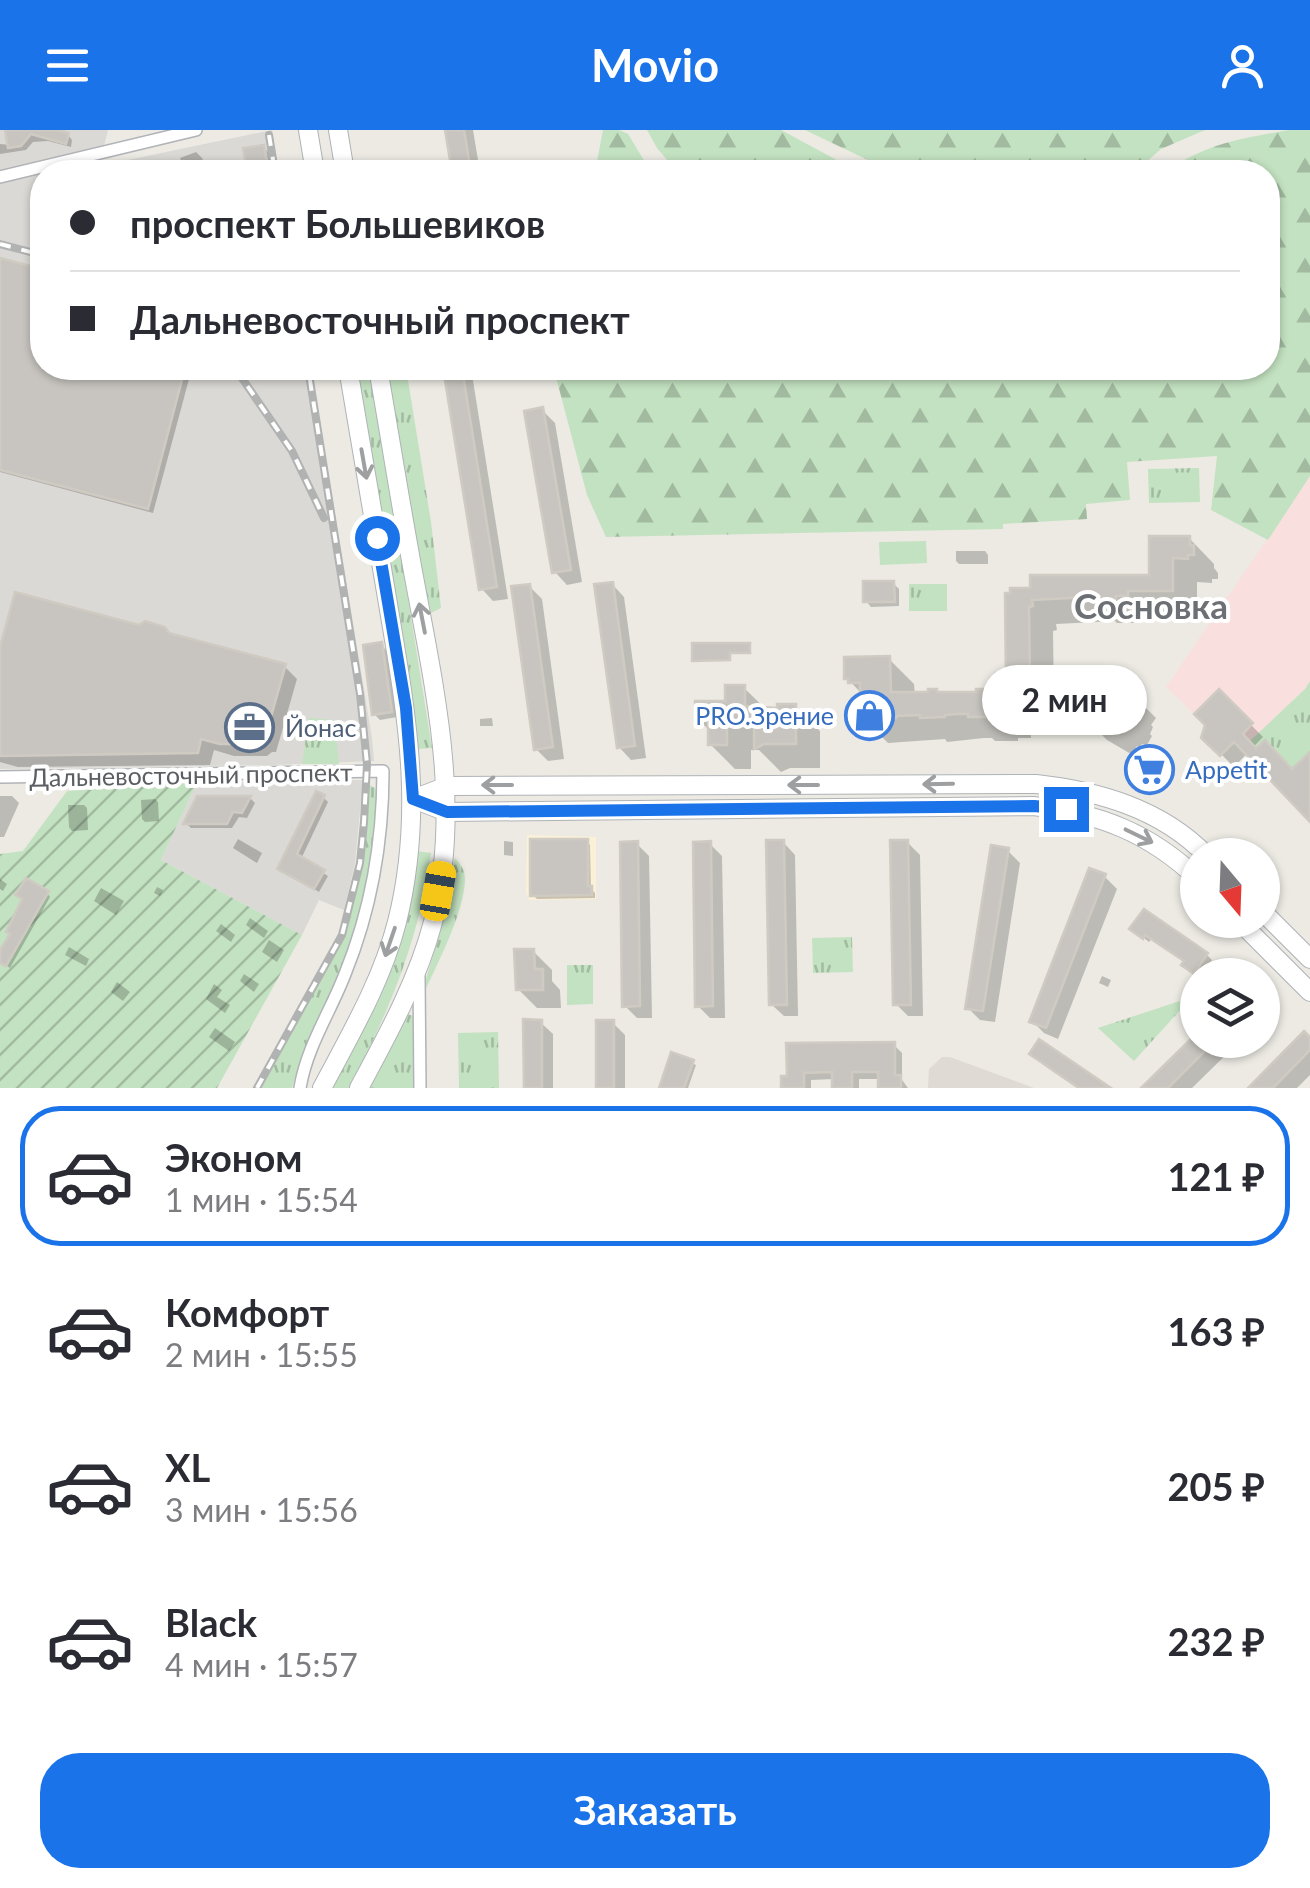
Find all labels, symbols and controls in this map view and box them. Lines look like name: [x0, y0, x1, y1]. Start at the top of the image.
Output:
icon: menu: [40, 38, 95, 93]
text: Movio: [591, 38, 719, 92]
icon: person: [1215, 38, 1270, 93]
text: проспект Большевиков: [130, 200, 545, 246]
text: Дальневосточный проспект: [130, 296, 630, 342]
one-way arrow: [355, 447, 374, 479]
route start: [355, 516, 400, 561]
district label: Сосновка: [1074, 584, 1228, 626]
one-way arrow: [411, 603, 430, 635]
callout: 2 мин: [984, 664, 1148, 734]
text: 2 мин: [1021, 680, 1108, 719]
shop icon: PRO.Зрение: [843, 689, 895, 741]
place label: PRO.Зрение: [695, 700, 834, 730]
office icon: Йонас: [224, 701, 276, 753]
place label: Йонас: [285, 712, 356, 742]
supermarket icon: Appetit: [1124, 743, 1176, 795]
place label: Appetit: [1185, 754, 1267, 784]
street label: Дальневосточный проспект: [29, 756, 353, 792]
one-way arrow: [922, 774, 954, 794]
one-way arrow: [482, 776, 514, 795]
one-way arrow: [787, 776, 820, 794]
route end: [1044, 787, 1089, 832]
one-way arrow: [1123, 827, 1153, 846]
north arrow: [1180, 838, 1280, 938]
map controls: [1180, 838, 1280, 1058]
car: [418, 859, 458, 923]
one-way arrow: [380, 926, 398, 958]
button: layers: [1180, 958, 1280, 1058]
icon: car: [45, 1131, 135, 1221]
text: Эконом: [165, 1134, 303, 1180]
text: 121 ₽: [1168, 1153, 1265, 1199]
text: 1 мин · 15:54: [165, 1180, 358, 1219]
icon: car: [45, 1286, 135, 1376]
text: Комфорт: [165, 1289, 329, 1335]
text: 163 ₽: [1168, 1308, 1265, 1354]
text: 2 мин · 15:55: [165, 1335, 358, 1374]
icon: car: [45, 1441, 135, 1531]
text: XL: [165, 1444, 210, 1490]
text: 205 ₽: [1168, 1463, 1265, 1509]
text: 3 мин · 15:56: [165, 1490, 358, 1529]
icon: car: [45, 1596, 135, 1686]
text: Black: [165, 1599, 257, 1645]
text: 232 ₽: [1168, 1618, 1265, 1664]
text: 4 мин · 15:57: [165, 1645, 358, 1684]
button: Заказать: [40, 1753, 1270, 1868]

